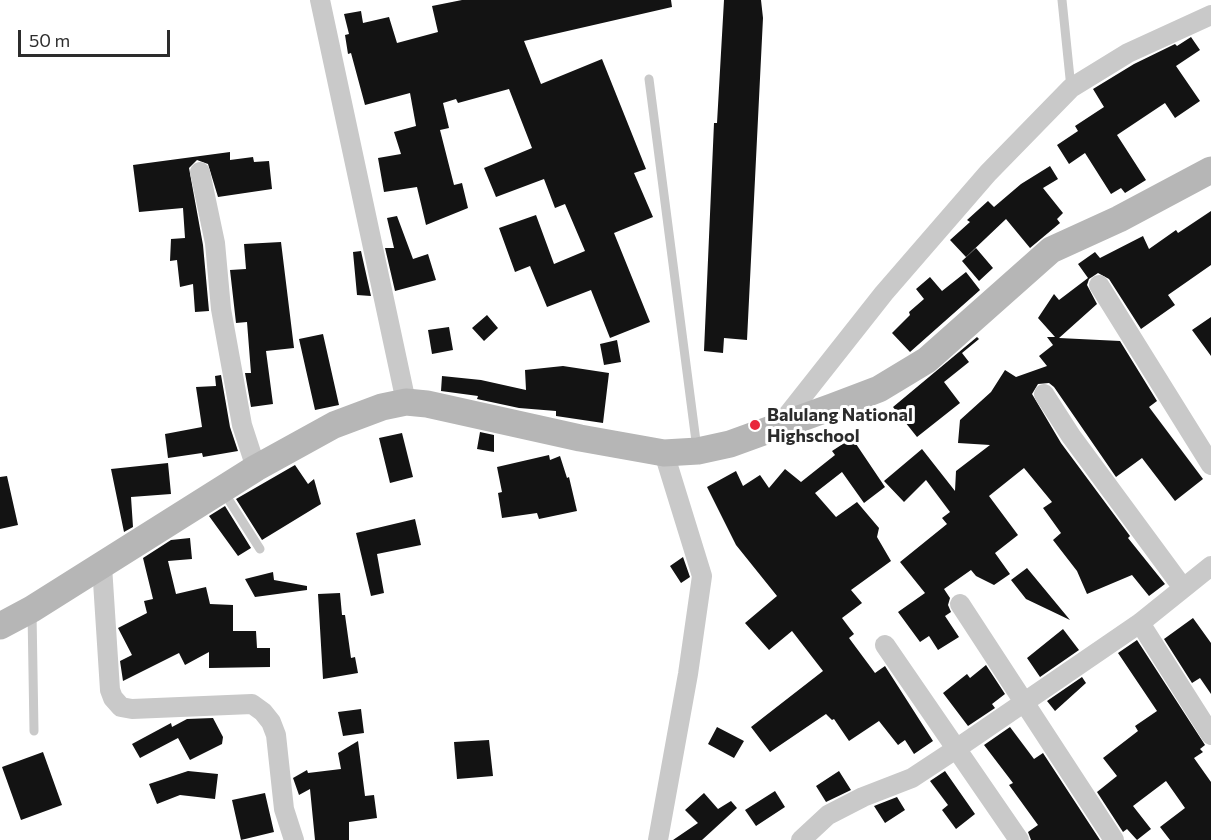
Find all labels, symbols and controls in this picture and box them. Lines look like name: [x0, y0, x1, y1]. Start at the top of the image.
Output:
scale bar: [21, 18, 172, 56]
text: 50 m: [29, 29, 70, 51]
place label: Balulang National Highschool: [767, 404, 913, 446]
marker: Balulang National Highschool: [748, 418, 762, 432]

